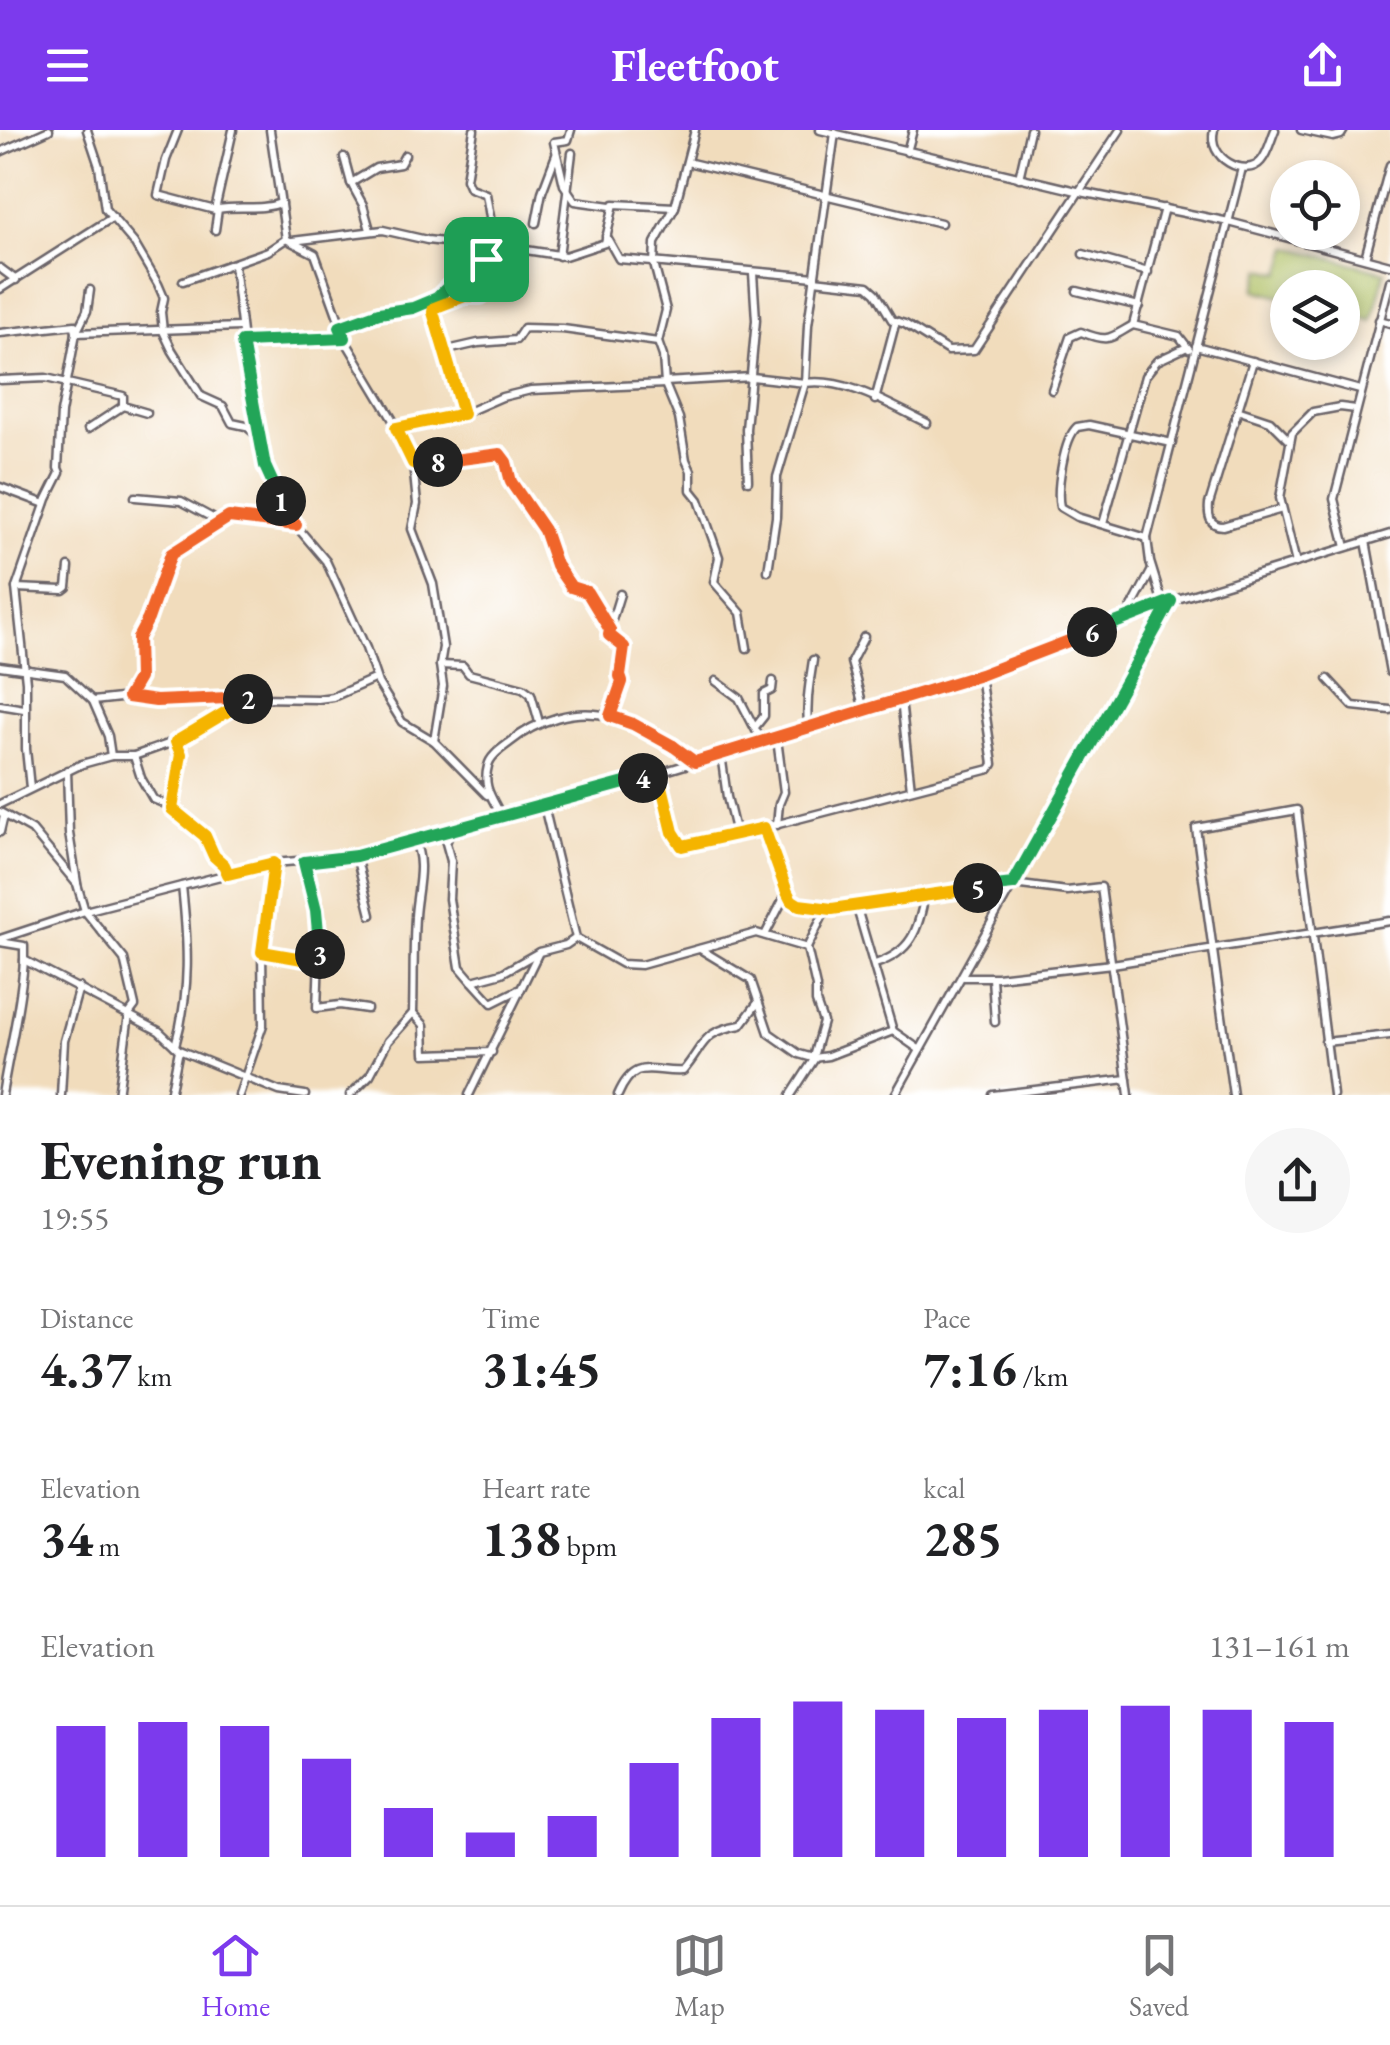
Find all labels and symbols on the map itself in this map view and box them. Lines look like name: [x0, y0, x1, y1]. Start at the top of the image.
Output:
pin: [444, 217, 529, 302]
pin: 8: [413, 437, 463, 487]
pin: 1: [256, 476, 306, 526]
pin: 6: [1067, 607, 1117, 657]
pin: 2: [223, 674, 273, 724]
pin: 4: [618, 753, 668, 803]
pin: 5: [953, 863, 1003, 913]
pin: 3: [295, 929, 345, 979]

